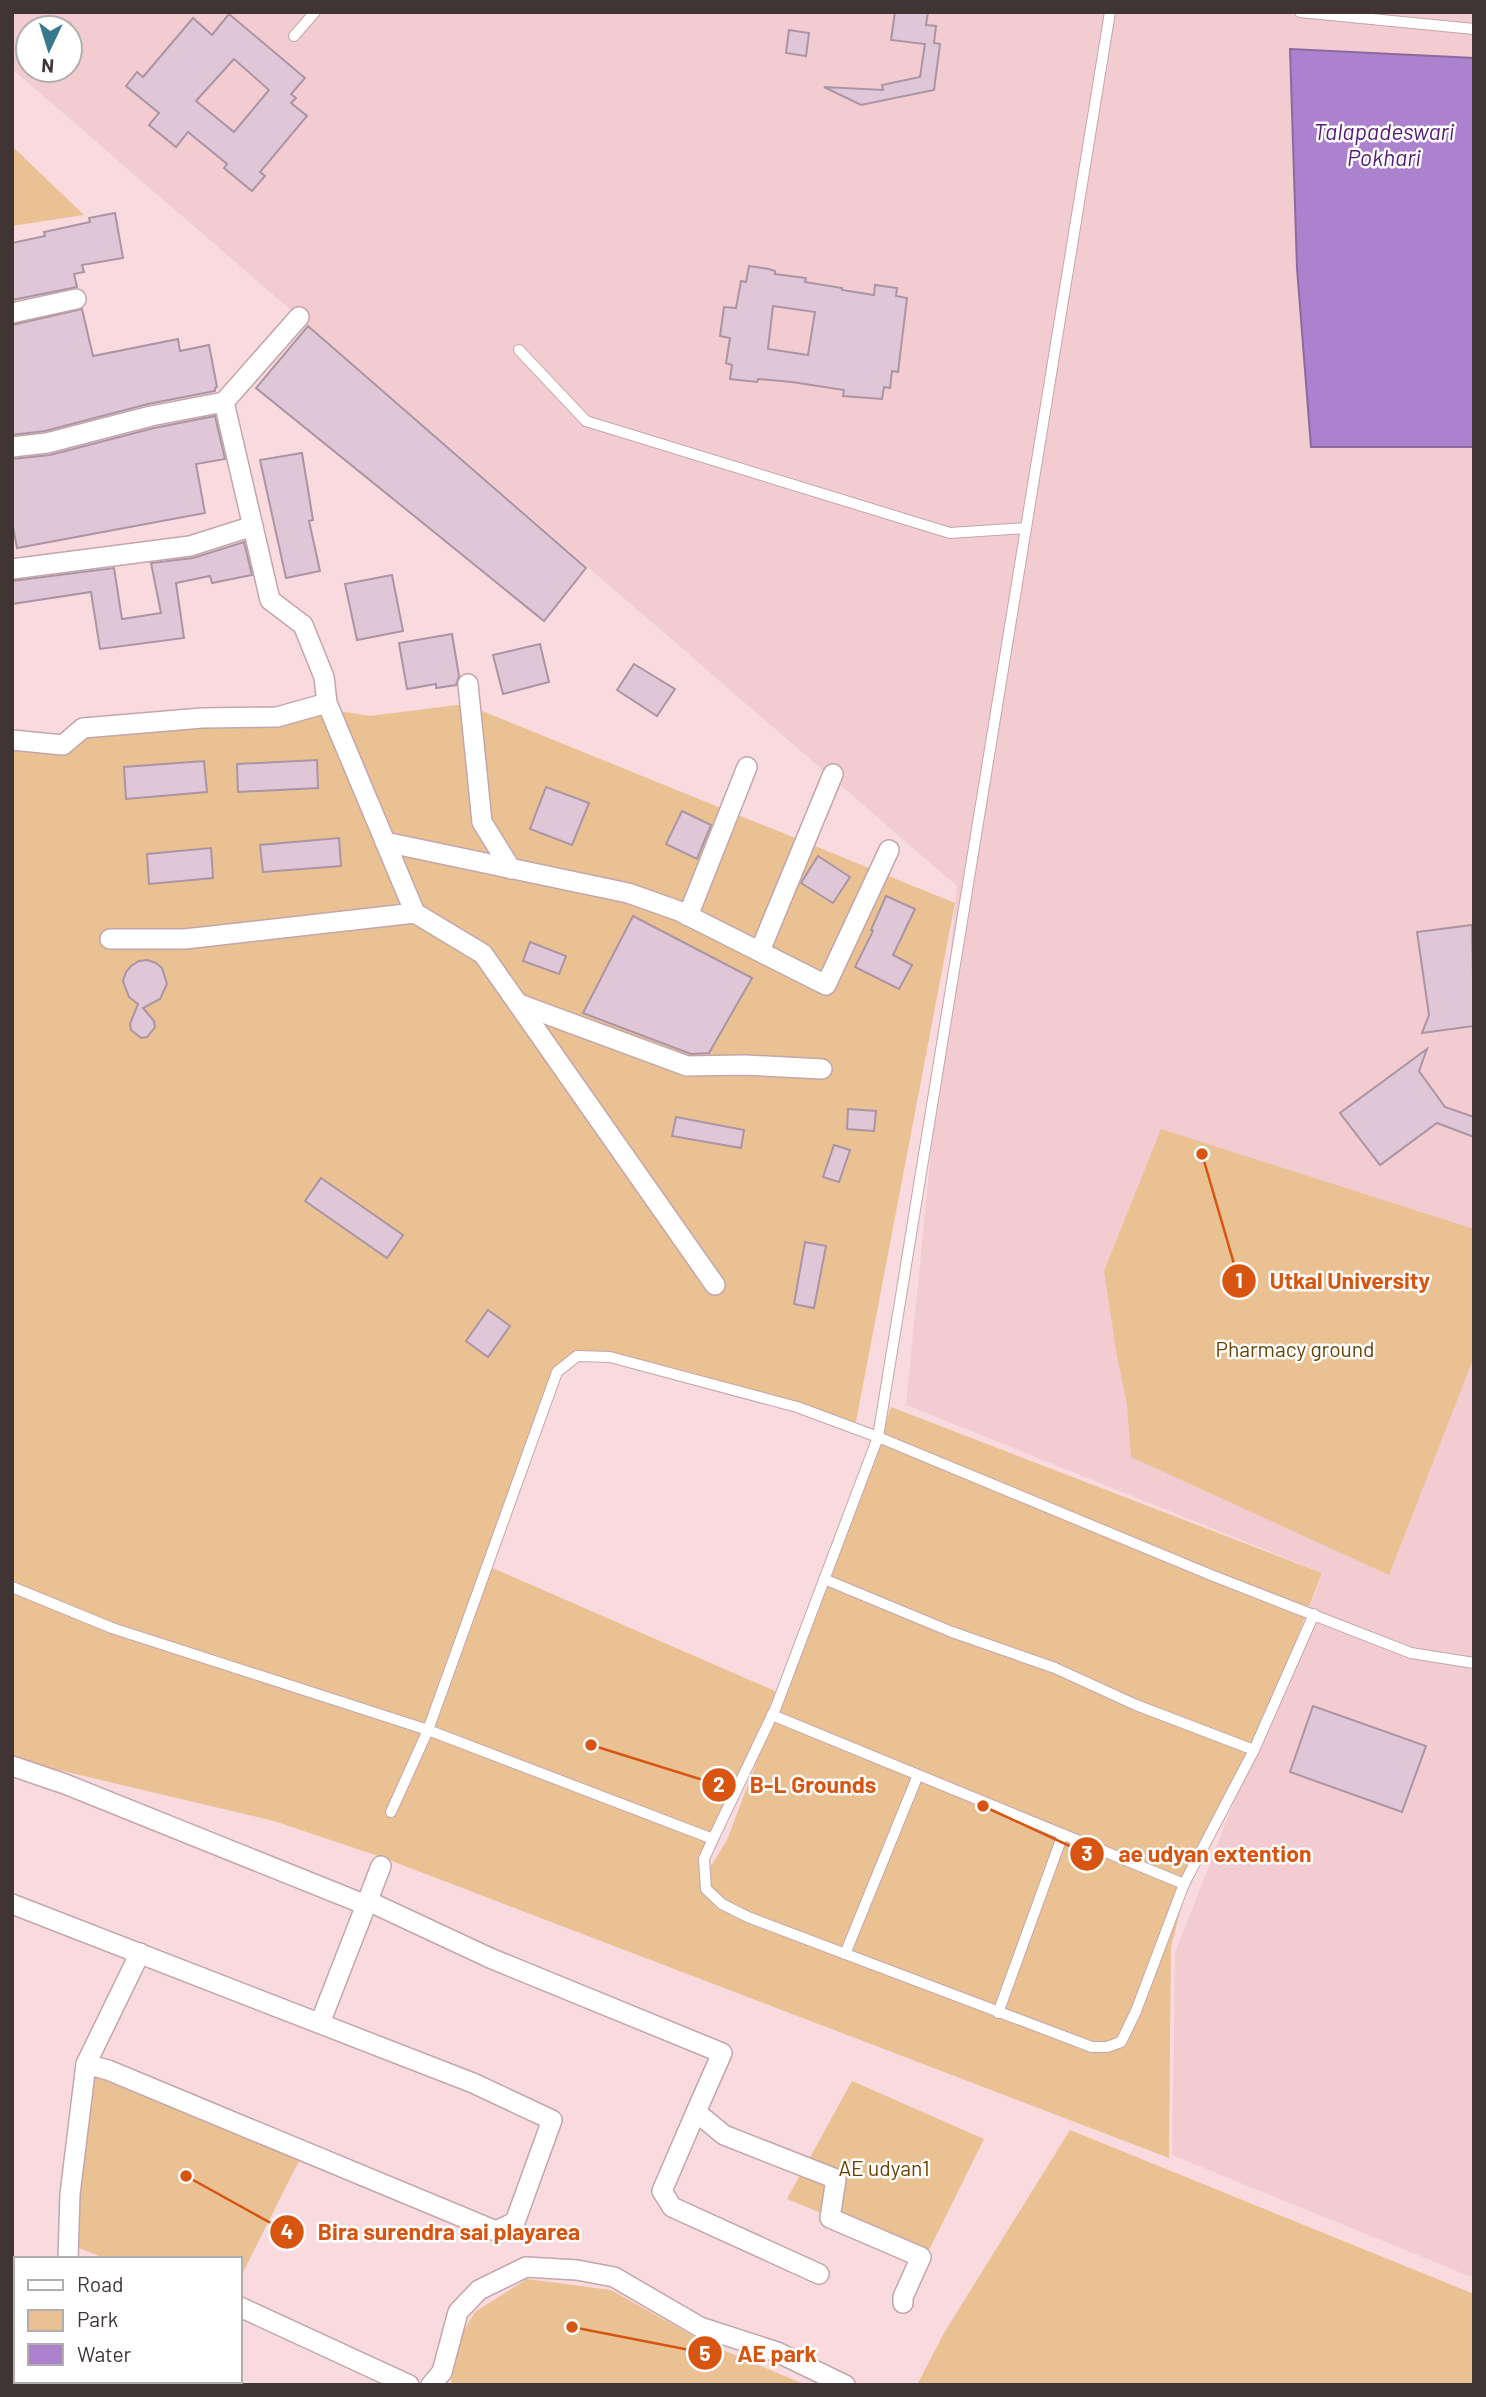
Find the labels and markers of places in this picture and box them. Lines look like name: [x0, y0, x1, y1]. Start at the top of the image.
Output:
callout: Utkal University: [1221, 1259, 1445, 1303]
callout: B-L Grounds: [701, 1763, 891, 1807]
callout: ae udyan extention: [1069, 1832, 1326, 1876]
callout: Bira surendra sai playarea: [269, 2210, 595, 2254]
callout: AE park: [688, 2331, 831, 2375]

